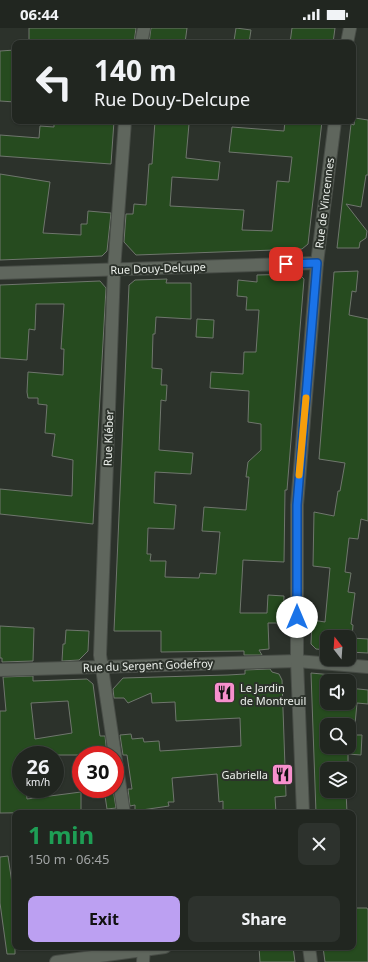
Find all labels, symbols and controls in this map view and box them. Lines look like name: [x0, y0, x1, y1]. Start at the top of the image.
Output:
text: 06:44: [20, 4, 59, 24]
text: 140 m: [94, 51, 177, 89]
icon: left: [28, 56, 80, 108]
text: Rue Douy-Delcupe: [94, 87, 250, 111]
street label: Rue de Vincennes: [311, 157, 337, 249]
pin: [269, 247, 303, 281]
icon: arrive: [275, 253, 297, 275]
street label: Rue Douy-Delcupe: [110, 259, 206, 277]
street label: Rue Kléber: [100, 409, 116, 466]
position arrow: [276, 596, 318, 638]
north arrow: [320, 630, 356, 666]
map controls: [320, 630, 356, 798]
street label: Rue du Sergent Godefroy: [83, 655, 214, 675]
button: sound: [320, 674, 356, 710]
restaurant icon: Le Jardin de Montreuil: [212, 680, 238, 706]
place label: Le Jardin de Montreuil: [240, 680, 306, 708]
button: search: [320, 718, 356, 754]
speed limit sign: 30: [72, 746, 124, 798]
text: 26: [27, 753, 49, 780]
restaurant icon: Gabriella: [270, 761, 296, 787]
button: layers: [320, 762, 356, 798]
place label: Gabriella: [222, 767, 268, 782]
text: km/h: [26, 775, 50, 789]
text: 1 min: [28, 818, 94, 851]
button: close: [298, 823, 340, 865]
text: 150 m · 06:45: [28, 850, 109, 868]
button: Exit: [28, 896, 180, 942]
button: Share: [188, 896, 340, 942]

